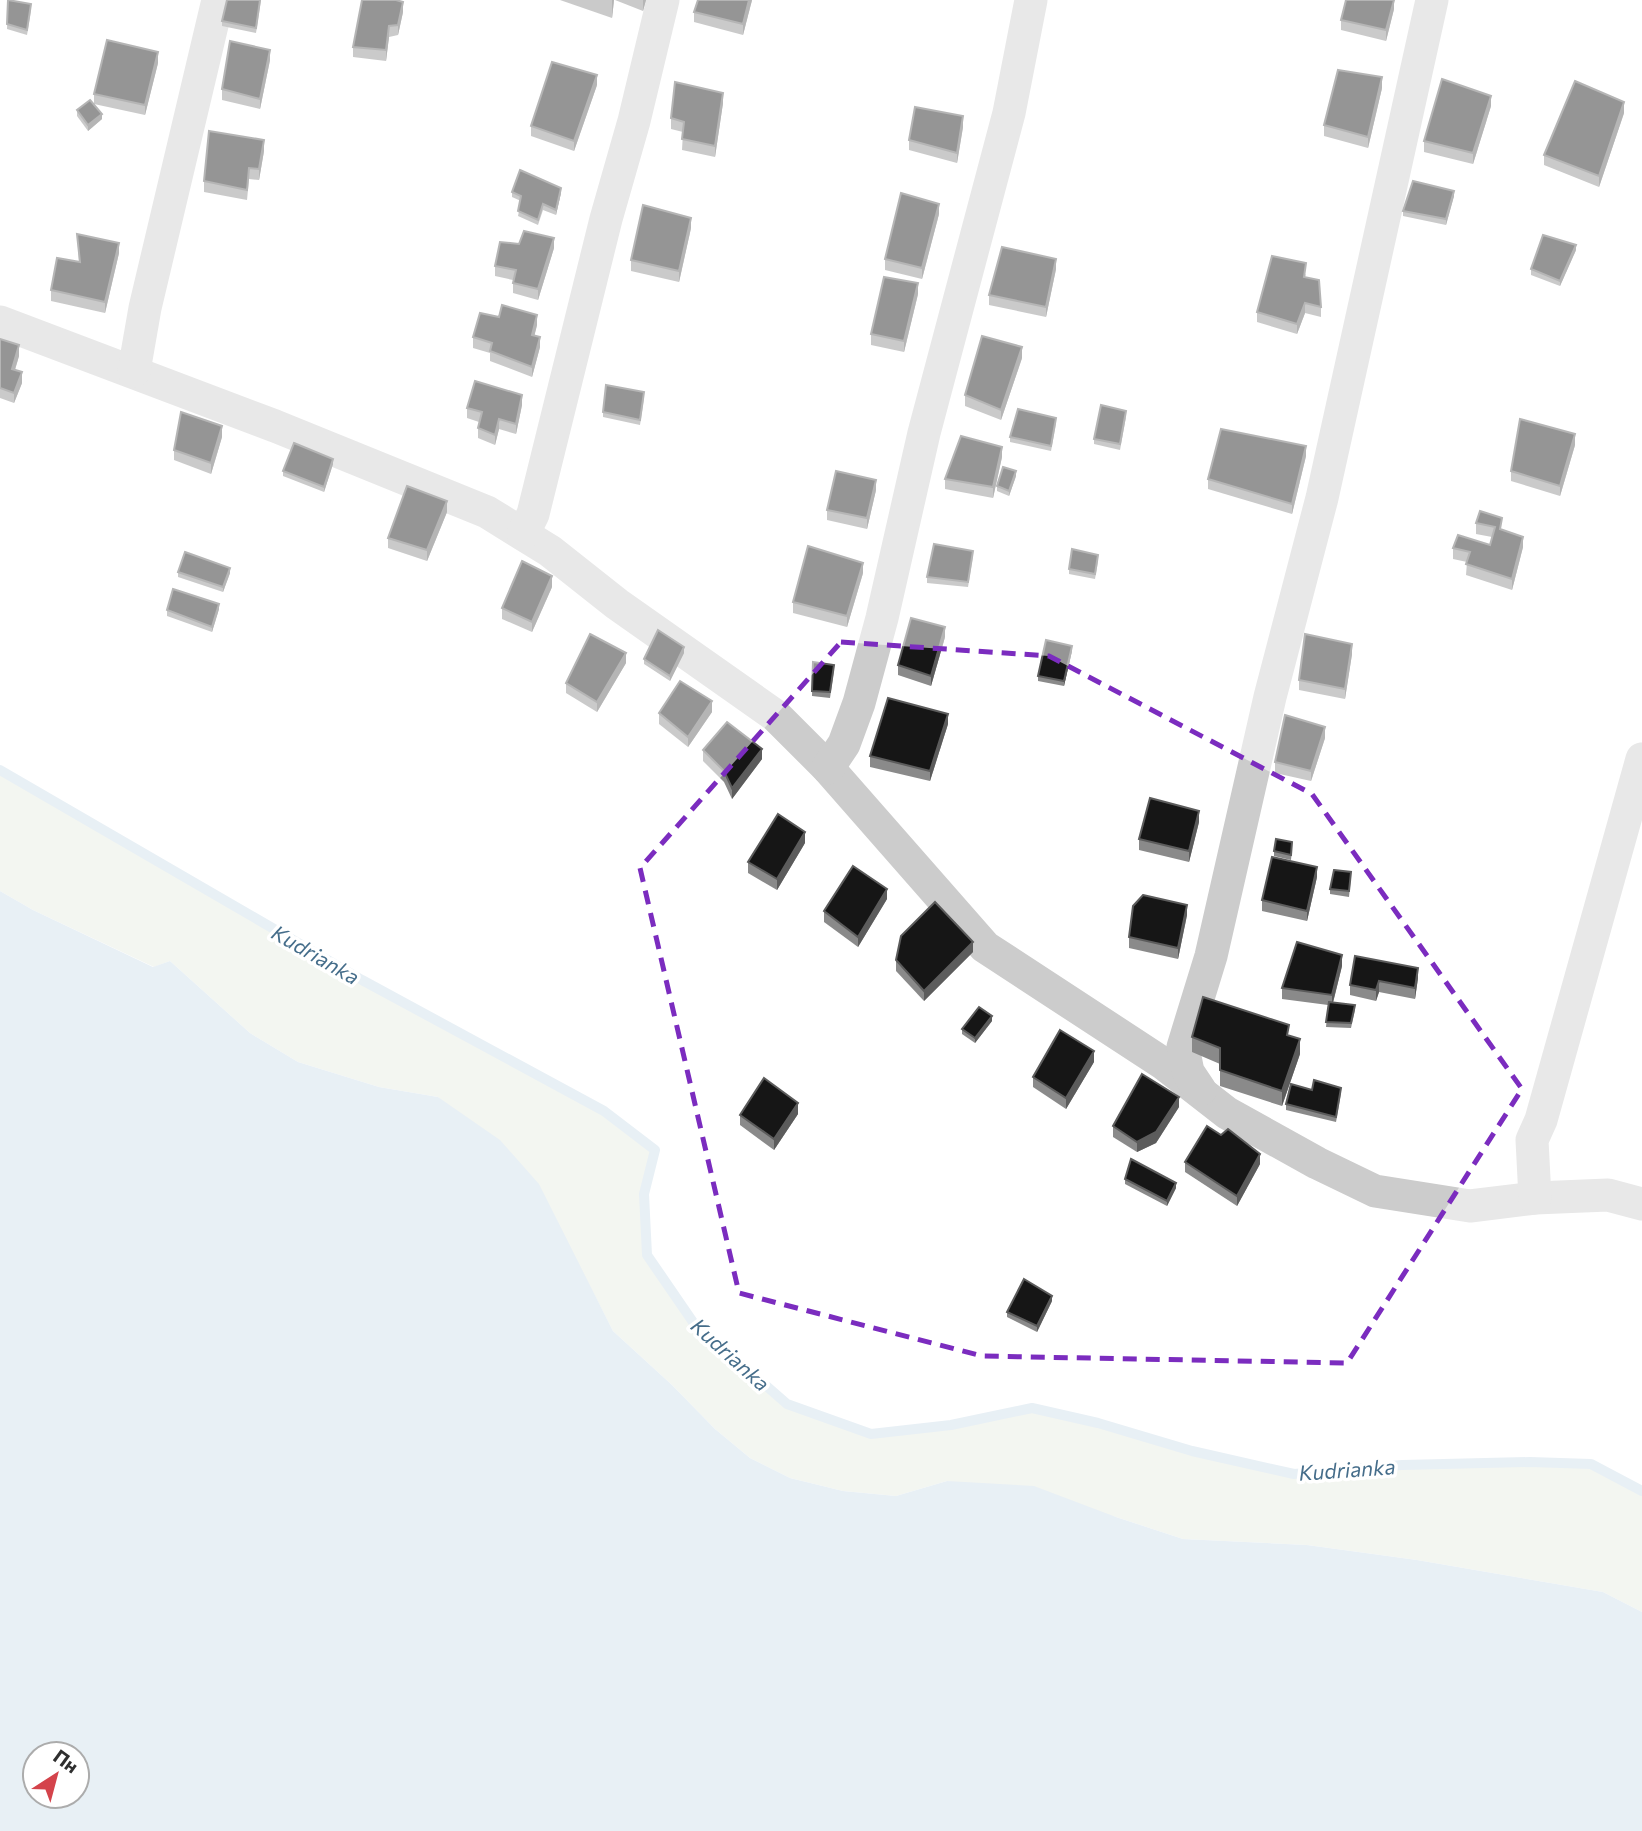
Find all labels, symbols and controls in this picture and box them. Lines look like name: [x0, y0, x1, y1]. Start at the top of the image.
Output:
water label: Kudrianka: [268, 919, 364, 989]
water label: Kudrianka: [687, 1312, 775, 1396]
water label: Kudrianka: [1298, 1453, 1396, 1485]
north arrow: [21, 1740, 91, 1810]
text: Пн: [49, 1744, 83, 1778]

